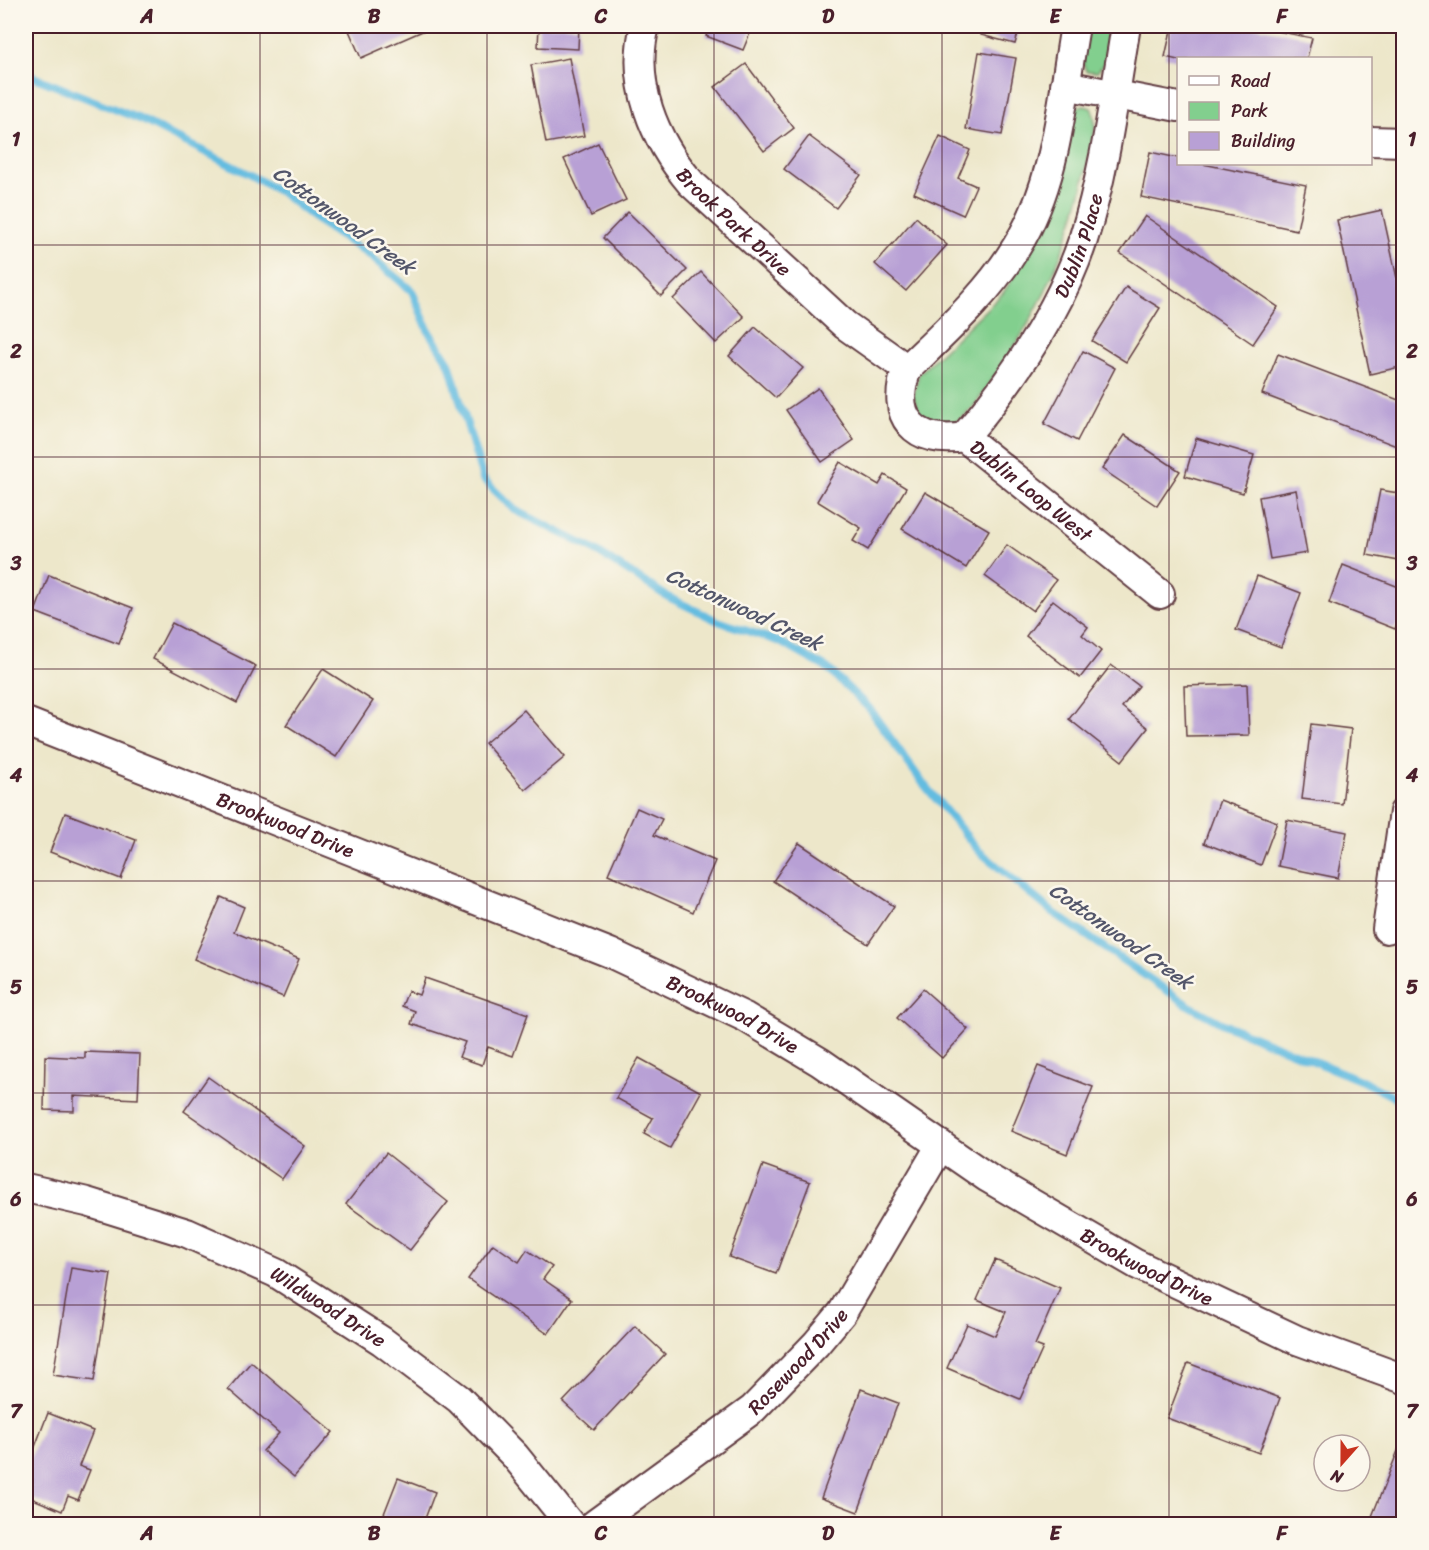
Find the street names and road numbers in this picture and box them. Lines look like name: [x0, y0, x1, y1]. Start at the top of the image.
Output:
street label: Brook Park Drive: [667, 160, 800, 285]
street label: Dublin Place: [1044, 190, 1113, 304]
street label: Dublin Loop West: [962, 430, 1101, 552]
street label: Brookwood Drive: [211, 781, 360, 868]
street label: Brookwood Drive: [660, 965, 806, 1063]
street label: Brookwood Drive: [1073, 1218, 1220, 1316]
street label: Wildwood Drive: [263, 1256, 393, 1357]
street label: Rosewood Drive: [739, 1299, 857, 1423]

